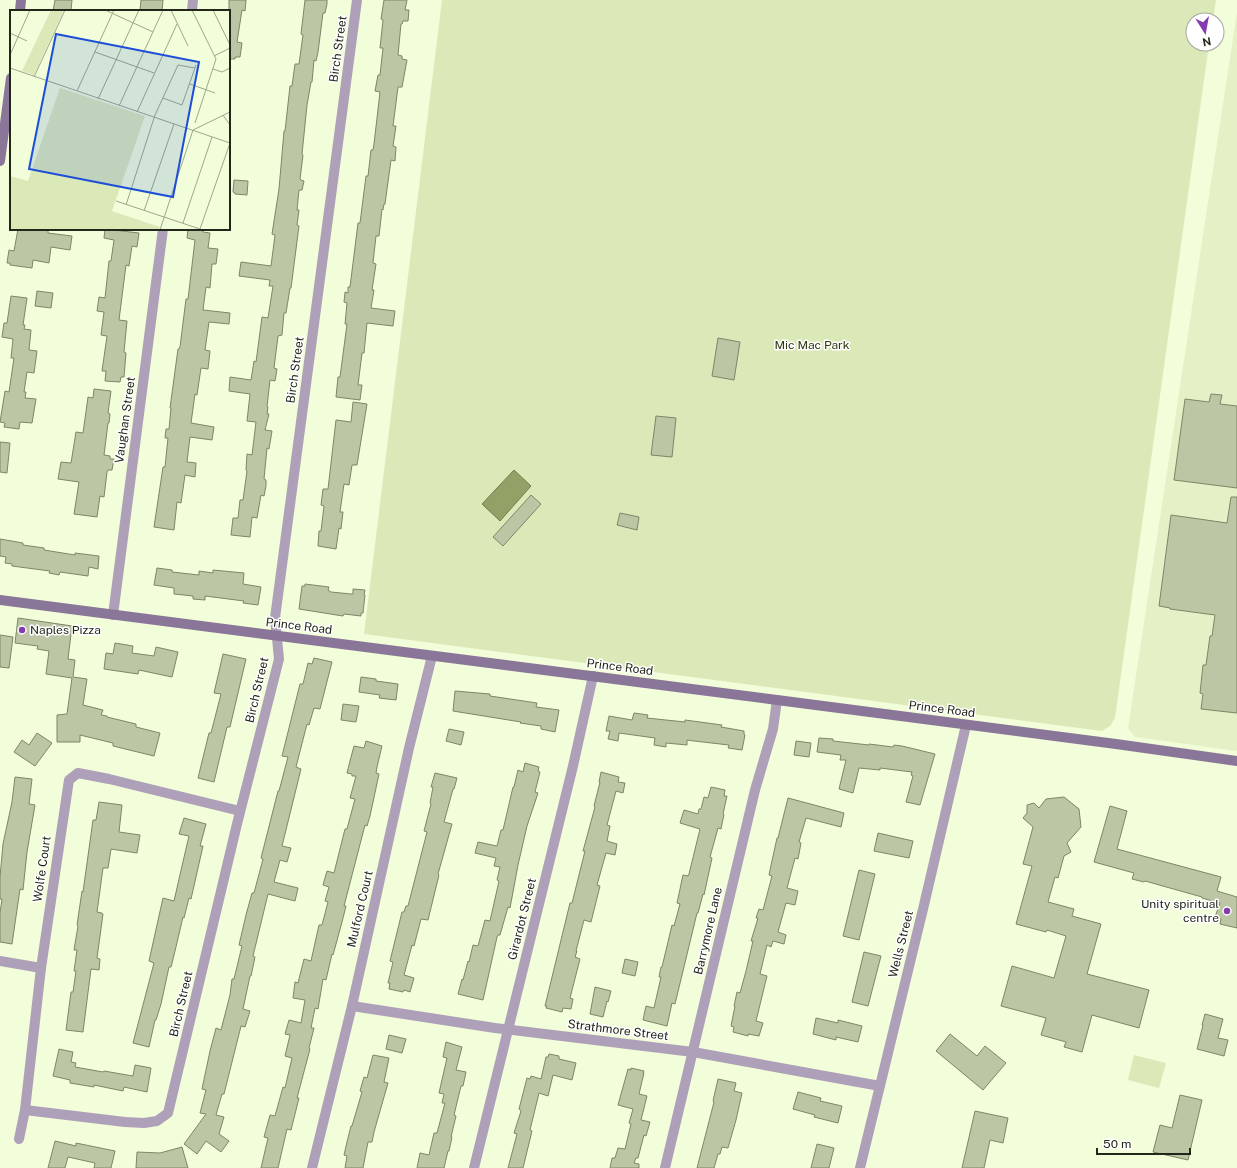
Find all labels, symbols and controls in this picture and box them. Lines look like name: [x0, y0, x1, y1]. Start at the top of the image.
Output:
inset map: [10, 10, 230, 230]
north arrow: [1185, 12, 1225, 52]
street label: Birch Street: [326, 15, 350, 83]
text: N: [1202, 35, 1212, 49]
street label: Birch Street: [283, 336, 307, 404]
park label: Mic Mac Park: [774, 338, 850, 352]
street label: Vaughan Street: [112, 376, 138, 464]
street label: Prince Road: [265, 615, 333, 637]
place label: Naples Pizza: [30, 623, 101, 637]
marker: Naples Pizza: [17, 625, 27, 635]
street label: Birch Street: [243, 655, 271, 724]
street label: Prince Road: [586, 656, 654, 678]
street label: Prince Road: [908, 698, 976, 720]
street label: Wolfe Court: [30, 835, 54, 903]
street label: Mulford Court: [344, 869, 376, 949]
street label: Girardot Street: [505, 876, 539, 961]
street label: Barrymore Lane: [691, 886, 725, 976]
place label: Unity spiritual centre: [1141, 897, 1219, 925]
marker: Unity spiritual centre: [1222, 906, 1232, 916]
street label: Wells Street: [886, 909, 916, 979]
street label: Birch Street: [167, 969, 195, 1038]
street label: Strathmore Street: [567, 1017, 669, 1043]
scale bar: [1097, 1130, 1190, 1156]
text: 50 m: [1103, 1137, 1131, 1151]

